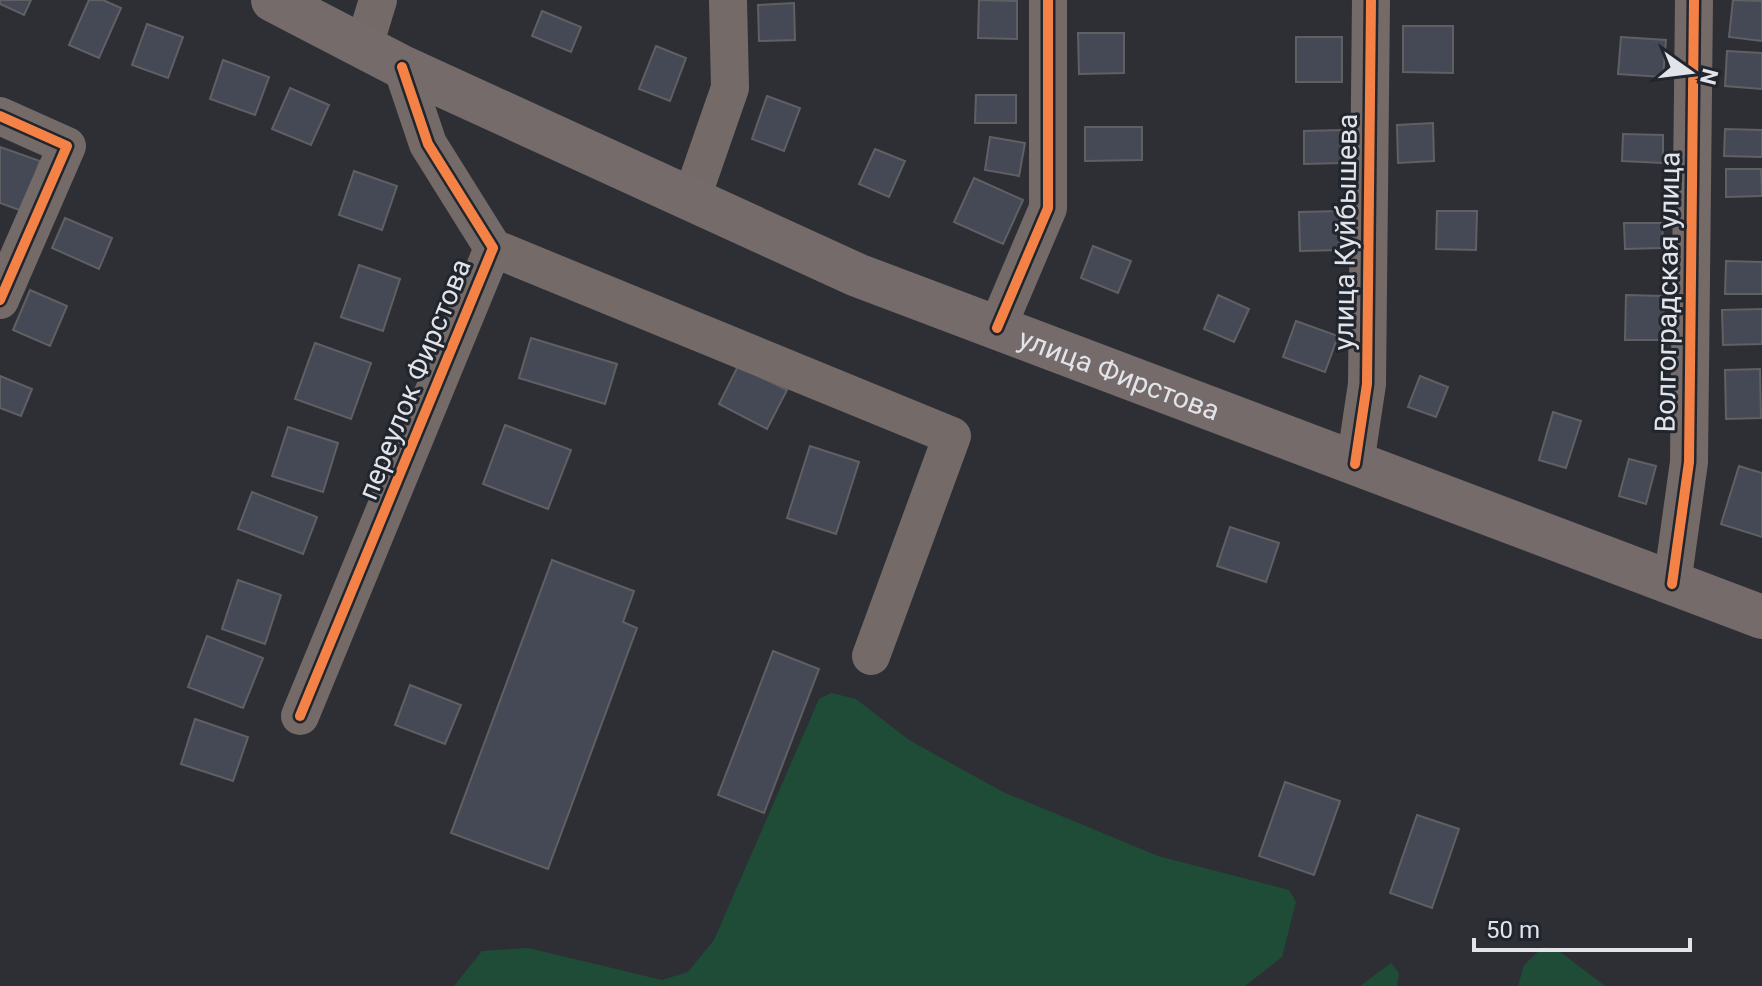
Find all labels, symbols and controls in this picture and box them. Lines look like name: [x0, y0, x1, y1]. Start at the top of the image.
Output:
north arrow: [1650, 32, 1730, 112]
text: N: [1695, 66, 1723, 87]
street label: улица Куйбышева: [1327, 113, 1364, 351]
street label: Волгоградская улица: [1649, 151, 1686, 433]
street label: переулок Фирстова: [351, 254, 478, 504]
street label: улица Фирстова: [1014, 322, 1224, 428]
scale bar: [1474, 902, 1690, 952]
text: 50 m: [1486, 916, 1540, 944]

